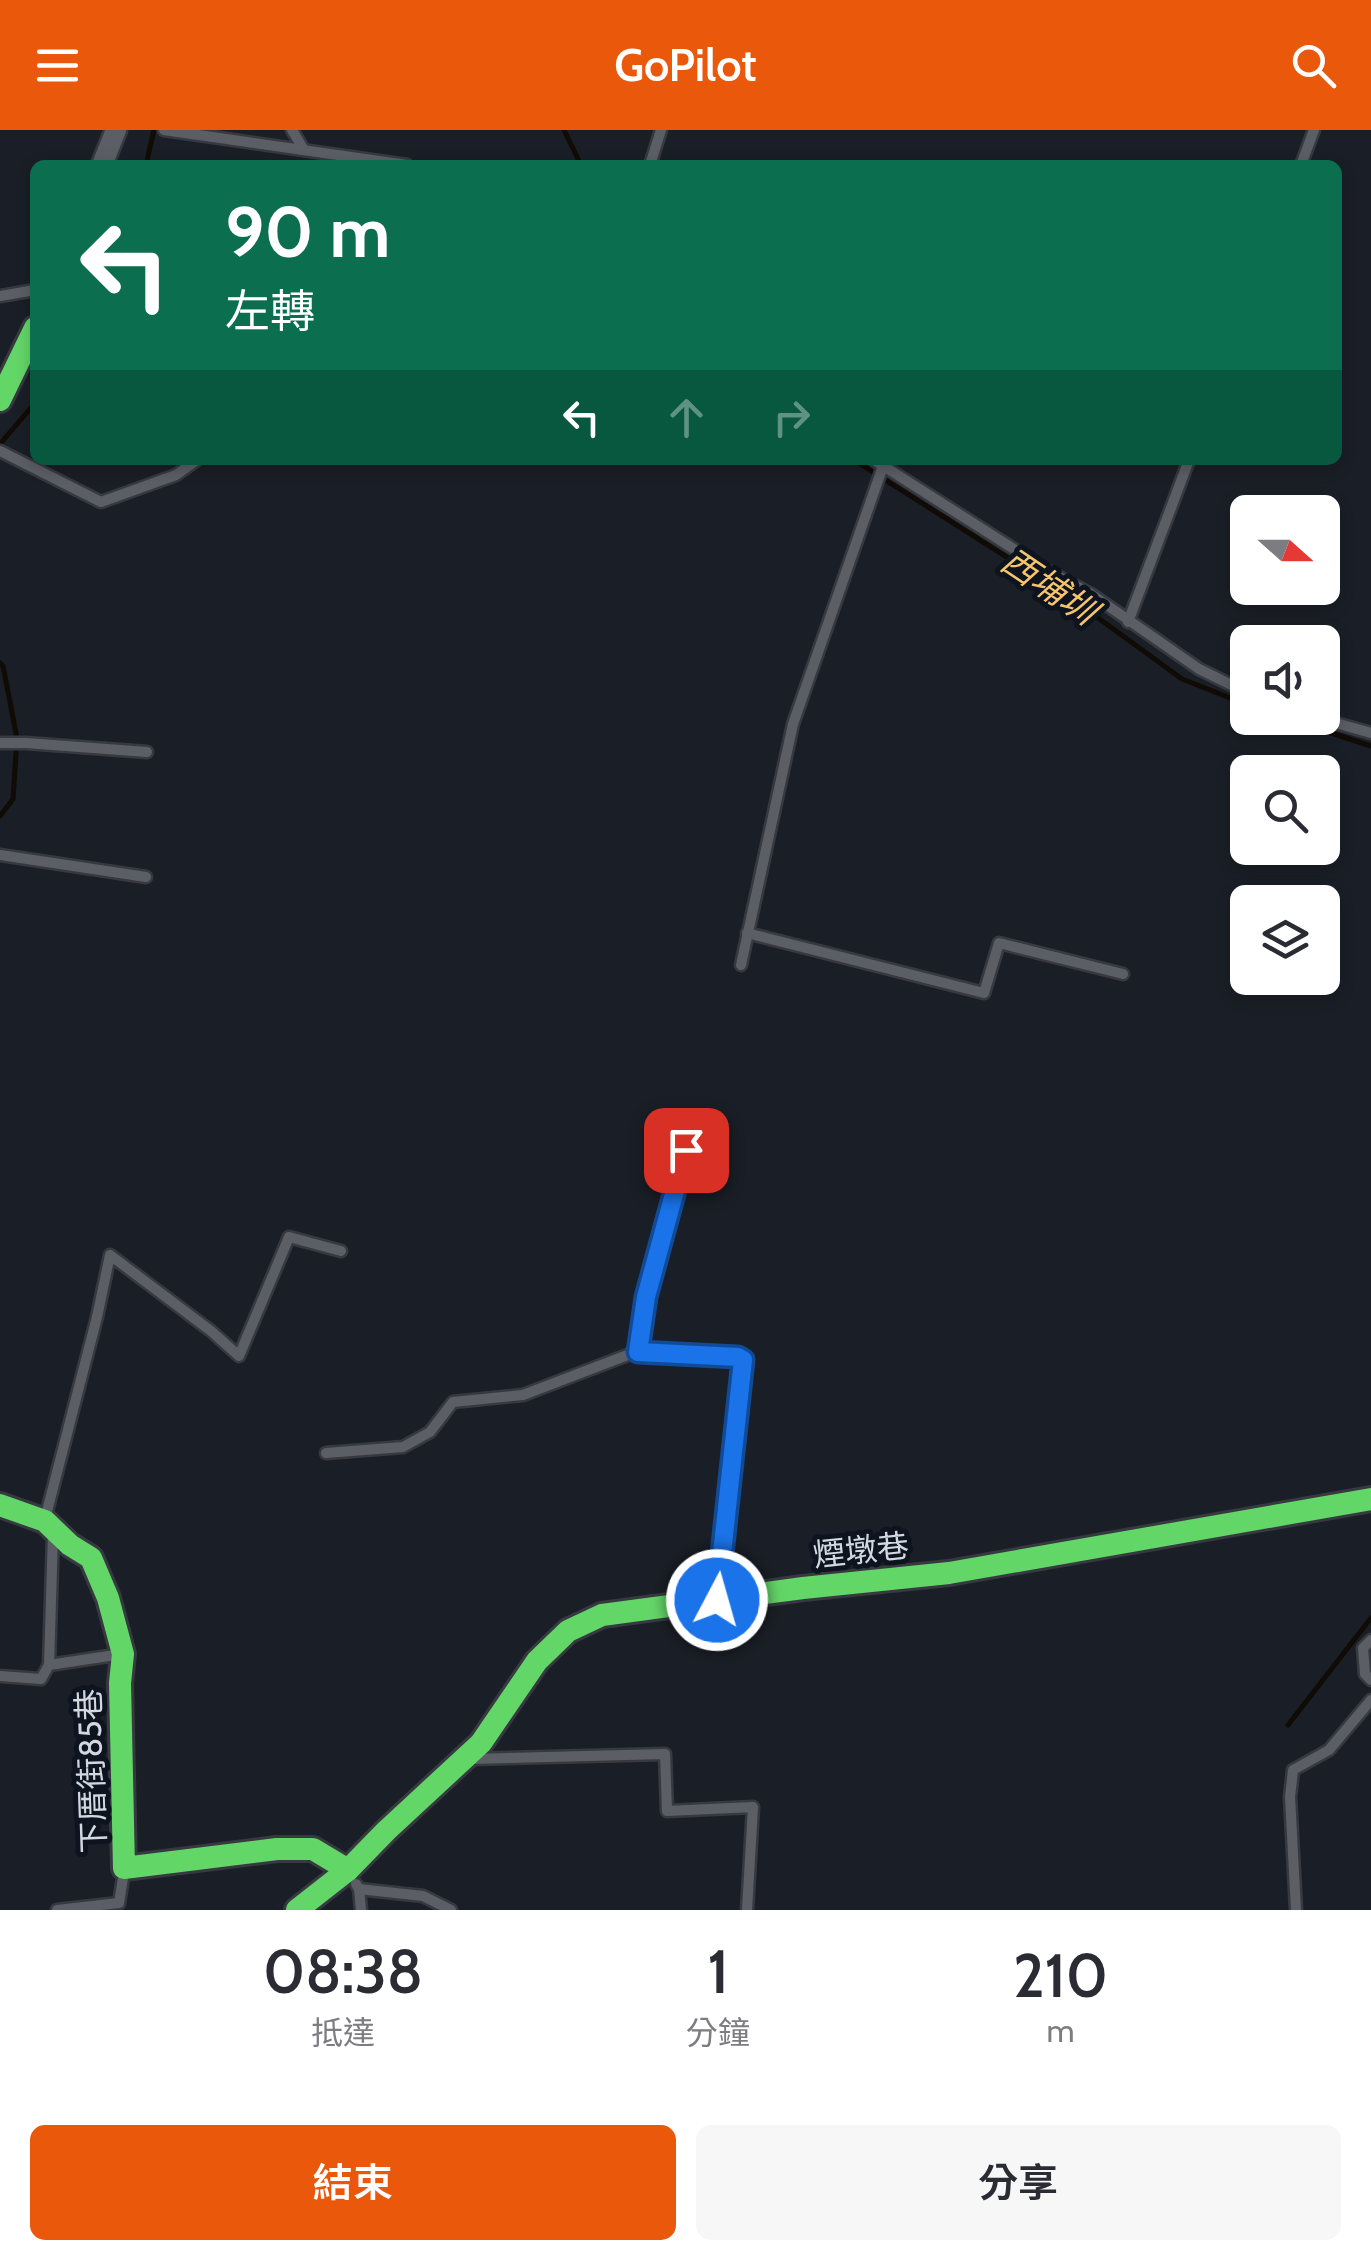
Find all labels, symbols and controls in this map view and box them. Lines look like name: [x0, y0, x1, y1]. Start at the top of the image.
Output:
icon: menu: [30, 38, 85, 93]
text: GoPilot: [614, 38, 757, 92]
icon: search: [1286, 38, 1341, 93]
text: 90 m: [225, 189, 390, 275]
icon: left: [60, 200, 190, 330]
text: 左轉: [225, 284, 315, 338]
icon: left: [554, 390, 609, 445]
icon: ahead: [659, 390, 714, 445]
icon: right: [764, 390, 819, 445]
north arrow: [1230, 495, 1340, 605]
map controls: [1230, 495, 1340, 995]
water label: 西埔圳: [993, 539, 1109, 636]
button: sound: [1230, 625, 1340, 735]
button: search: [1230, 755, 1340, 865]
button: layers: [1230, 885, 1340, 995]
pin: [644, 1108, 729, 1193]
icon: arrive: [659, 1123, 714, 1178]
street label: 煙墩巷: [811, 1526, 911, 1574]
position arrow: [665, 1548, 769, 1652]
street label: 下厝街85巷: [69, 1688, 113, 1854]
text: 08:38: [263, 1935, 423, 2008]
text: 1: [707, 1935, 729, 2008]
text: 210: [1013, 1939, 1108, 2012]
text: m: [1046, 2011, 1075, 2050]
text: 抵達: [311, 2013, 375, 2052]
text: 分鐘: [686, 2013, 750, 2052]
button: 結束: [30, 2125, 676, 2240]
button: 分享: [696, 2125, 1341, 2240]

